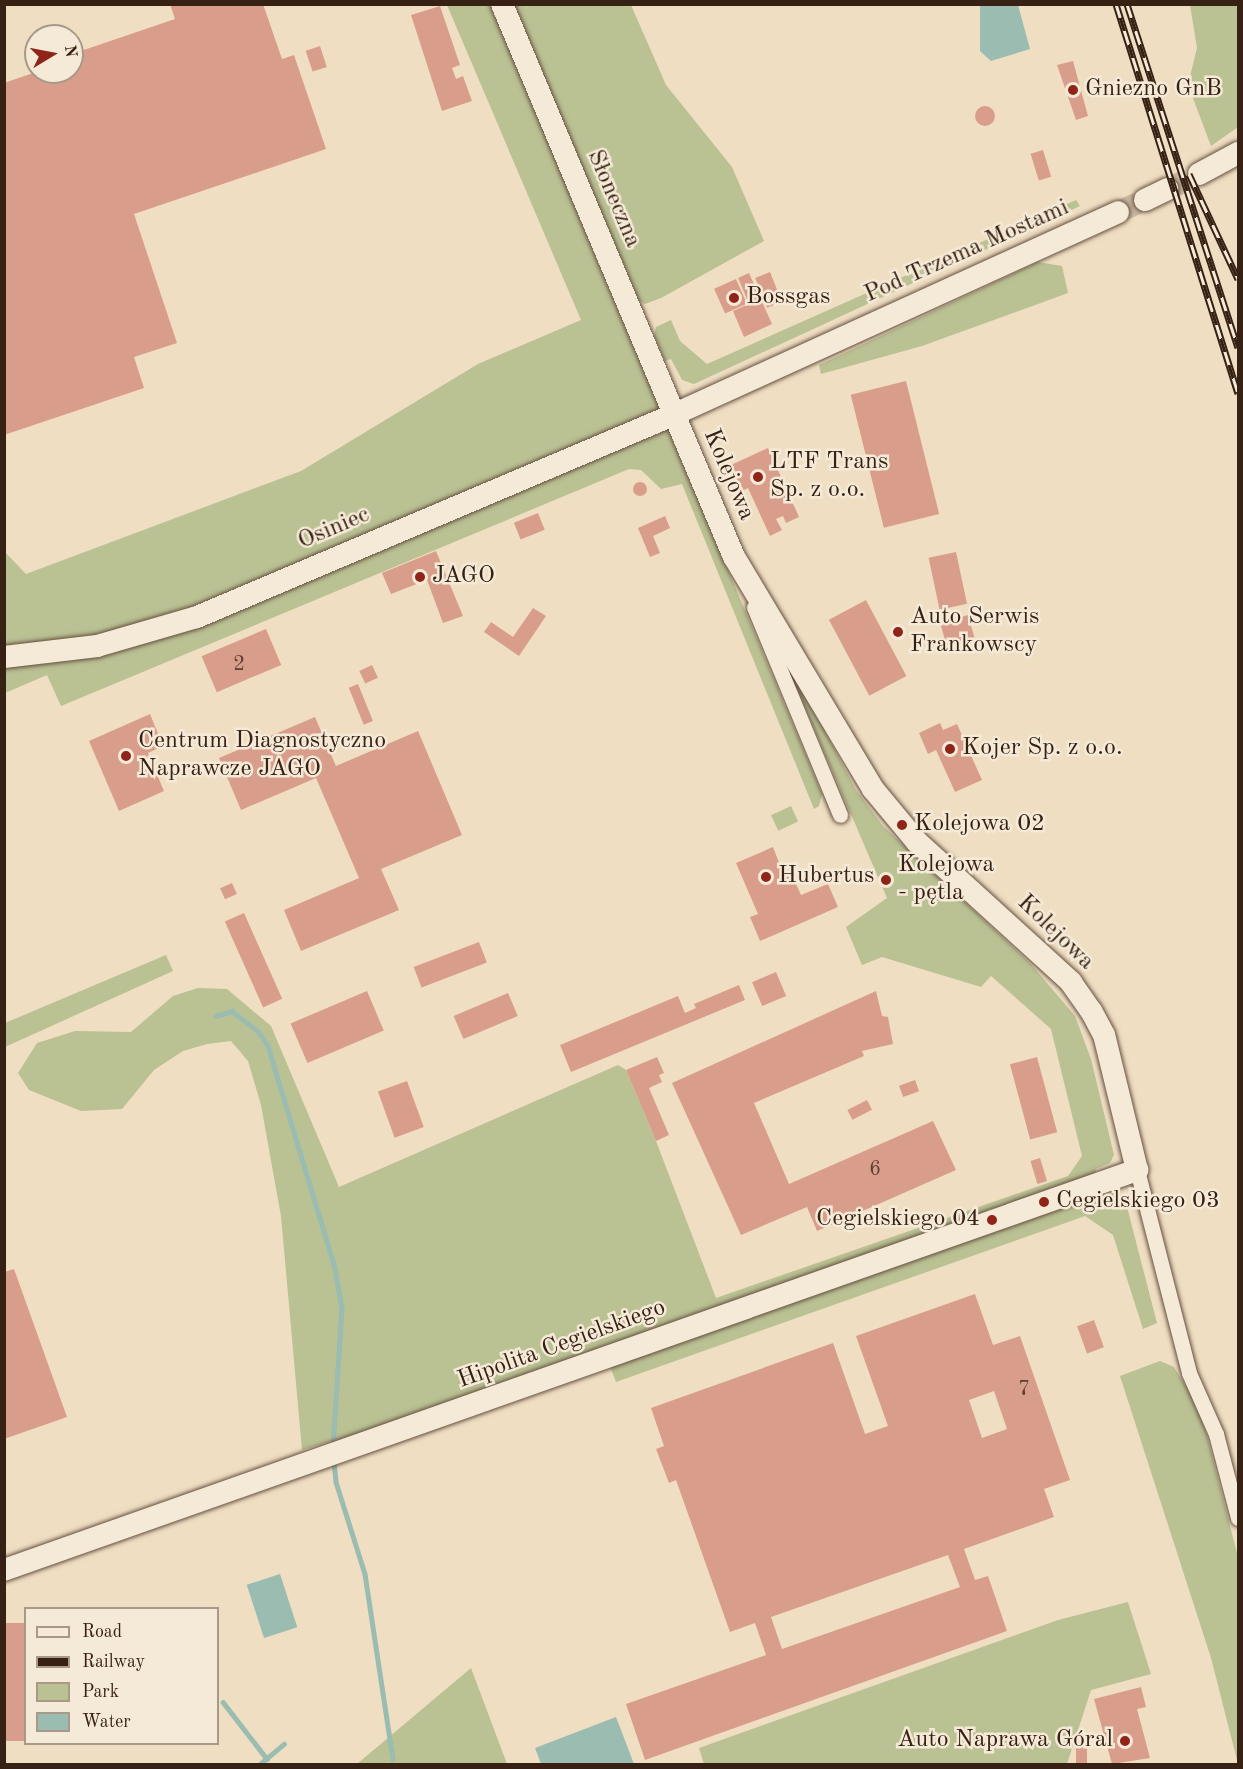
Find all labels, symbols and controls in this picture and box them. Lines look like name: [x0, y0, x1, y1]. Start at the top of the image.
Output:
north arrow: [24, 24, 84, 84]
text: N: [61, 44, 79, 59]
place label: Gniezno GnB: [1085, 76, 1222, 104]
marker: Gniezno GnB: [1066, 83, 1080, 97]
street label: Słoneczna: [580, 146, 646, 252]
street label: Pod Trzema Mostami: [860, 194, 1074, 310]
place label: Bossgas: [746, 284, 831, 312]
marker: Bossgas: [727, 291, 741, 305]
street label: Kolejowa: [696, 425, 760, 525]
place label: LTF Trans Sp. z o.o.: [770, 449, 888, 505]
marker: LTF Trans Sp. z o.o.: [751, 470, 765, 484]
street label: Osiniec: [294, 501, 374, 557]
place label: JAGO: [432, 563, 495, 591]
marker: JAGO: [413, 570, 427, 584]
place label: Auto Serwis Frankowscy: [910, 604, 1039, 660]
marker: Auto Serwis Frankowscy: [891, 625, 905, 639]
house number: 2: [233, 652, 245, 678]
place label: Centrum Diagnostyczno Naprawcze JAGO: [138, 728, 386, 784]
place label: Kojer Sp. z o.o.: [962, 735, 1123, 763]
marker: Kojer Sp. z o.o.: [943, 742, 957, 756]
marker: Centrum Diagnostyczno Naprawcze JAGO: [119, 749, 133, 763]
place label: Kolejowa 02: [914, 811, 1045, 839]
marker: Kolejowa 02: [895, 818, 909, 832]
place label: Kolejowa - pętla: [898, 852, 994, 908]
place label: Hubertus: [778, 863, 875, 891]
marker: Hubertus: [759, 870, 773, 884]
marker: Kolejowa - pętla: [879, 873, 893, 887]
street label: Kolejowa: [1010, 889, 1100, 977]
house number: 6: [869, 1157, 881, 1183]
place label: Cegielskiego 03: [1056, 1188, 1220, 1216]
marker: Cegielskiego 03: [1037, 1195, 1051, 1209]
place label: Cegielskiego 04: [816, 1206, 980, 1234]
marker: Cegielskiego 04: [985, 1213, 999, 1227]
street label: Hipolita Cegielskiego: [454, 1294, 670, 1396]
house number: 7: [1018, 1377, 1030, 1403]
legend: [24, 1607, 219, 1745]
text: Road: [82, 1623, 122, 1641]
text: Railway: [82, 1653, 145, 1671]
text: Park: [82, 1683, 119, 1701]
text: Water: [82, 1713, 131, 1731]
place label: Auto Naprawa Góral: [897, 1727, 1113, 1755]
marker: Auto Naprawa Góral: [1118, 1734, 1132, 1748]

